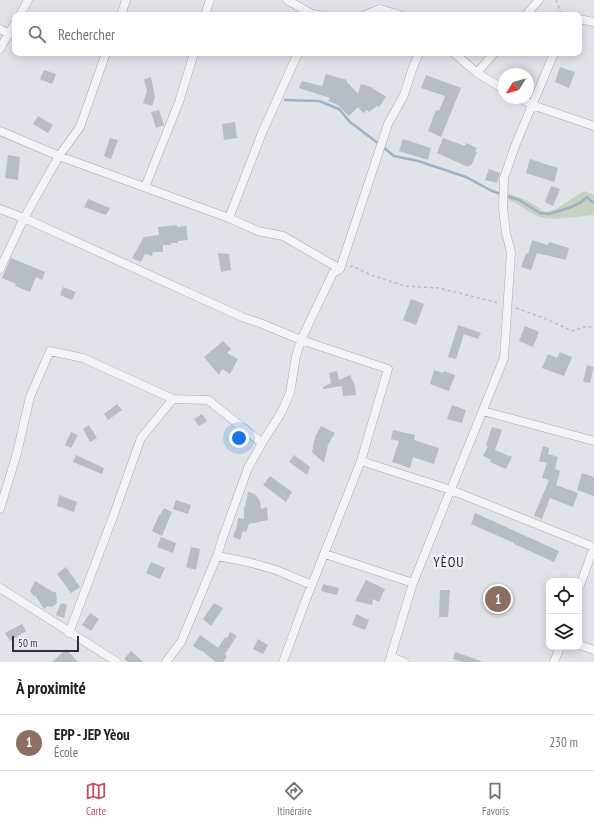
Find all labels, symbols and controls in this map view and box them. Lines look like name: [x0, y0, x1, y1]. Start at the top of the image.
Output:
search box: [12, 12, 582, 56]
icon: search: [26, 23, 48, 45]
text: Rechercher: [58, 25, 115, 44]
north arrow: [498, 68, 534, 104]
your location: [229, 428, 249, 448]
district label: YÈOU: [433, 553, 465, 571]
map controls: [546, 578, 582, 650]
button: locate: [546, 578, 582, 614]
pin: 1: [485, 584, 511, 614]
button: layers: [546, 614, 582, 650]
scale bar: [12, 634, 79, 653]
text: 50 m: [18, 636, 37, 650]
text: À proximité: [16, 677, 86, 699]
text: EPP - JEP Yèou: [54, 725, 130, 744]
text: 1: [26, 734, 32, 751]
text: 230 m: [549, 734, 578, 751]
text: École: [54, 744, 78, 761]
tab: Carte: [85, 780, 107, 818]
tab: Itinéraire: [277, 780, 312, 818]
tab: Favoris: [482, 780, 509, 818]

